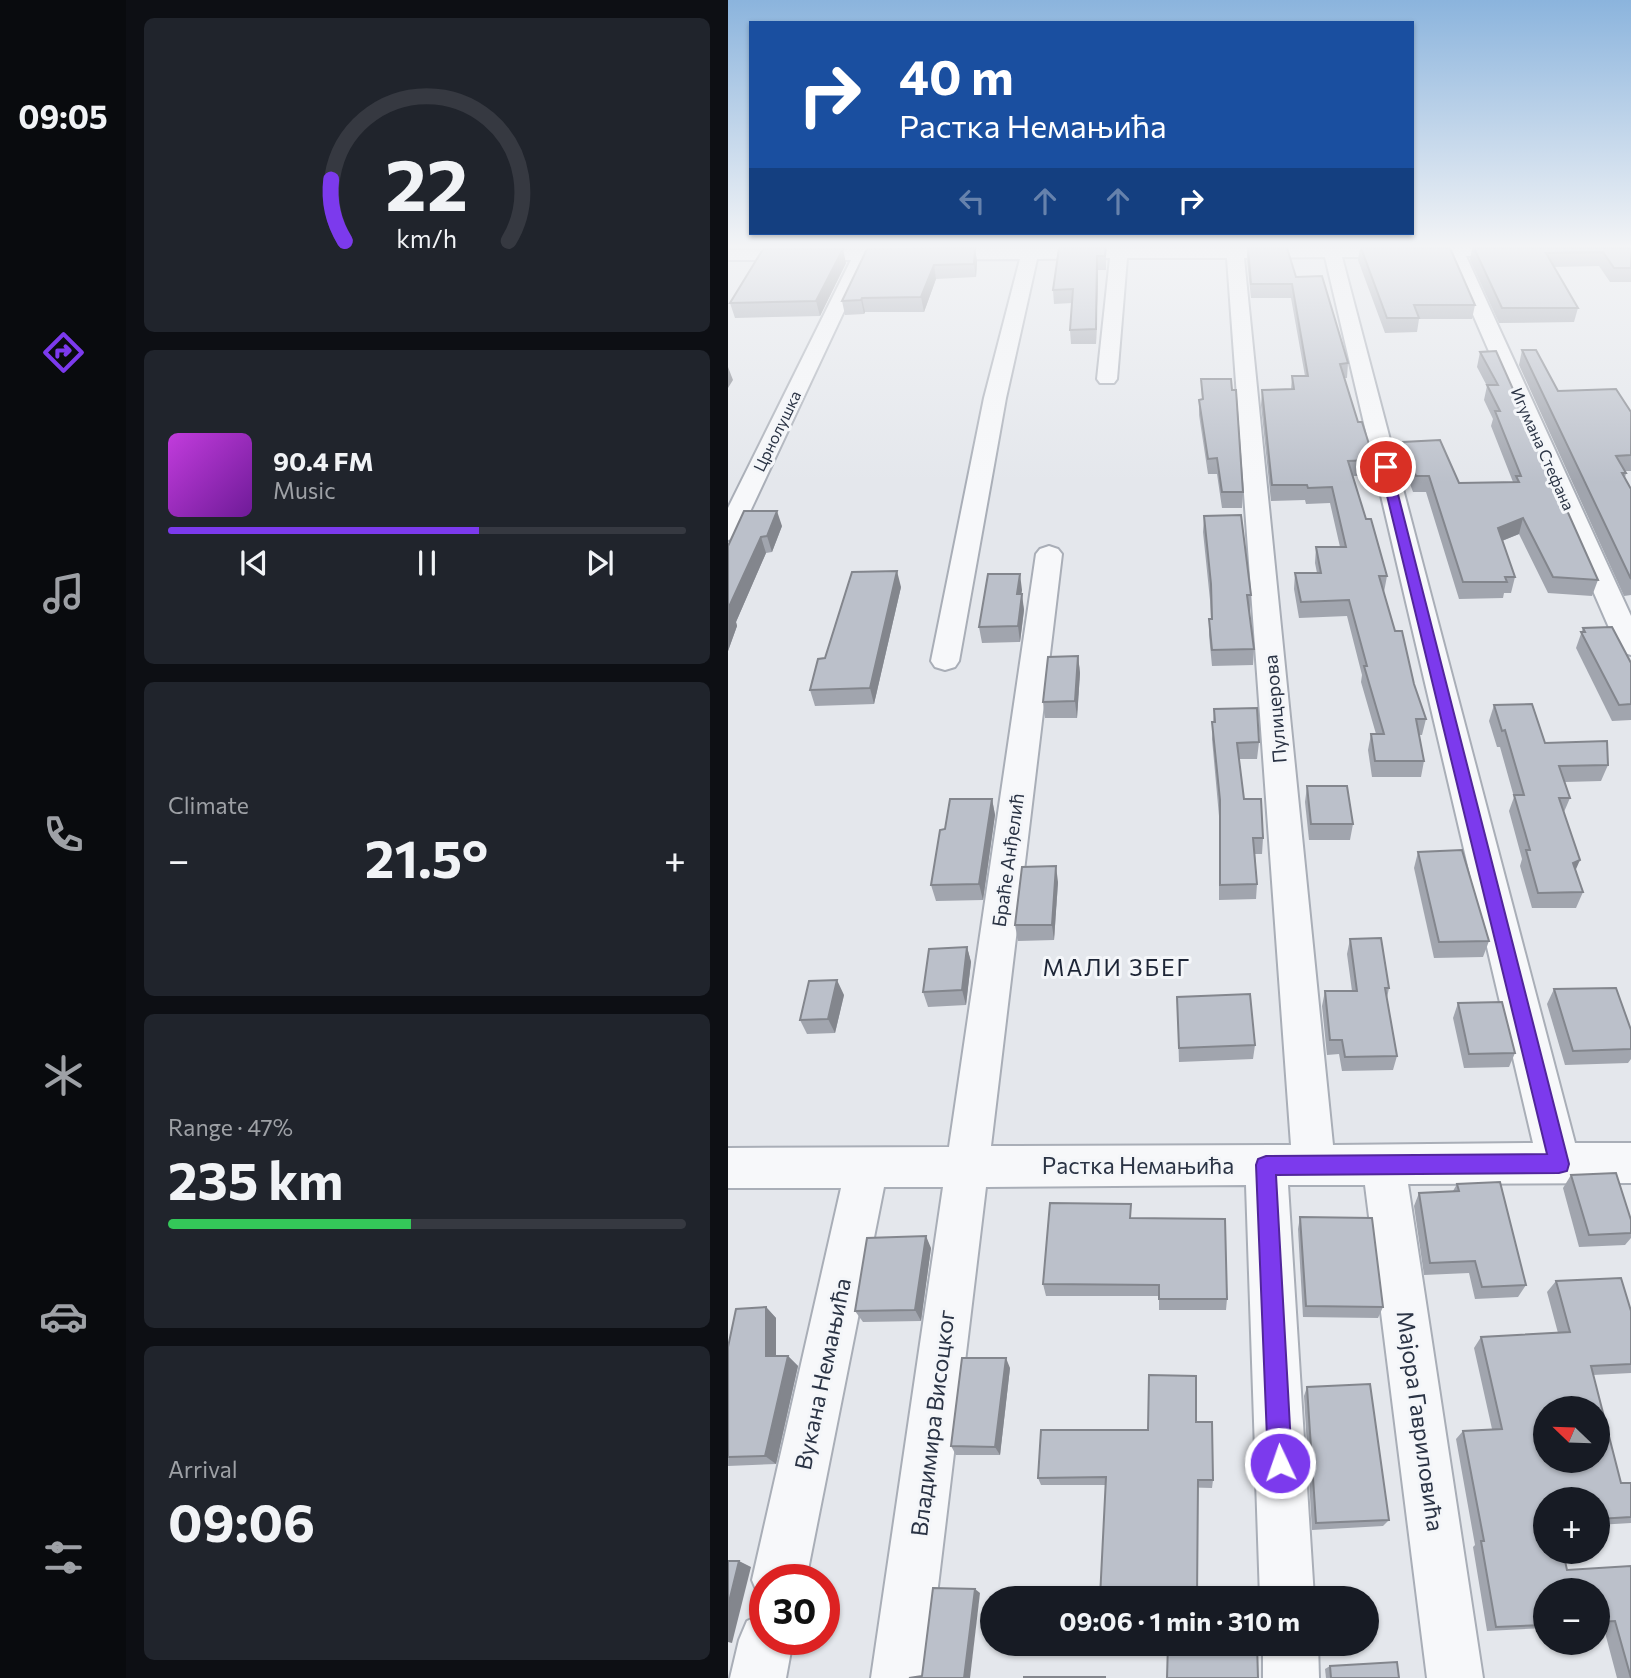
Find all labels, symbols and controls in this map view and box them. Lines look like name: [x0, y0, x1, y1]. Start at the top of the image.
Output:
text: 40 m: [899, 45, 1014, 105]
icon: right: [784, 49, 875, 140]
text: 09:05: [18, 96, 108, 136]
text: Растка Немањића: [899, 105, 1167, 145]
text: 22: [386, 137, 468, 226]
icon: left: [953, 182, 991, 220]
icon: ahead: [1026, 182, 1064, 220]
icon: ahead: [1099, 182, 1137, 220]
icon: right: [1172, 182, 1210, 220]
text: km/h: [397, 223, 457, 253]
icon: directions: [39, 328, 88, 377]
street label: Игумана Стефана: [1508, 384, 1579, 513]
street label: Црнолушка: [749, 387, 804, 474]
pin: [1356, 437, 1416, 497]
text: 90.4 FM: [273, 445, 374, 476]
icon: arrive: [1367, 448, 1405, 486]
text: Music: [273, 476, 336, 504]
icon: previous: [235, 544, 273, 582]
icon: pause: [408, 544, 446, 582]
icon: next: [581, 544, 619, 582]
icon: music: [39, 569, 88, 618]
street label: Пулицерова: [1258, 654, 1291, 764]
text: Climate: [168, 791, 249, 819]
street label: Браће Анђелић: [987, 792, 1028, 928]
icon: phone: [39, 810, 88, 859]
text: 21.5°: [365, 825, 488, 889]
text: −: [168, 835, 190, 882]
text: +: [664, 835, 686, 882]
district label: МАЛИ ЗБЕГ: [1042, 953, 1192, 981]
icon: climate: [39, 1051, 88, 1100]
text: Range · 47%: [168, 1113, 293, 1141]
text: 235 km: [168, 1147, 343, 1211]
street label: Растка Немањића: [1042, 1151, 1234, 1179]
street label: Вукана Немањића: [788, 1275, 856, 1472]
icon: car: [39, 1292, 88, 1341]
street label: Владимира Висоцког: [904, 1308, 960, 1538]
street label: Мајора Гавриловића: [1392, 1309, 1450, 1533]
north arrow: [1533, 1396, 1610, 1474]
map controls: [1533, 1396, 1610, 1655]
position arrow: [1243, 1426, 1317, 1500]
text: Arrival: [168, 1455, 238, 1483]
button: +: [1533, 1487, 1610, 1564]
text: 09:06: [168, 1489, 315, 1553]
icon: filters: [39, 1533, 88, 1582]
speed limit sign: 30: [749, 1564, 840, 1655]
button: −: [1533, 1578, 1610, 1655]
text: 09:06 · 1 min · 310 m: [1059, 1605, 1300, 1636]

